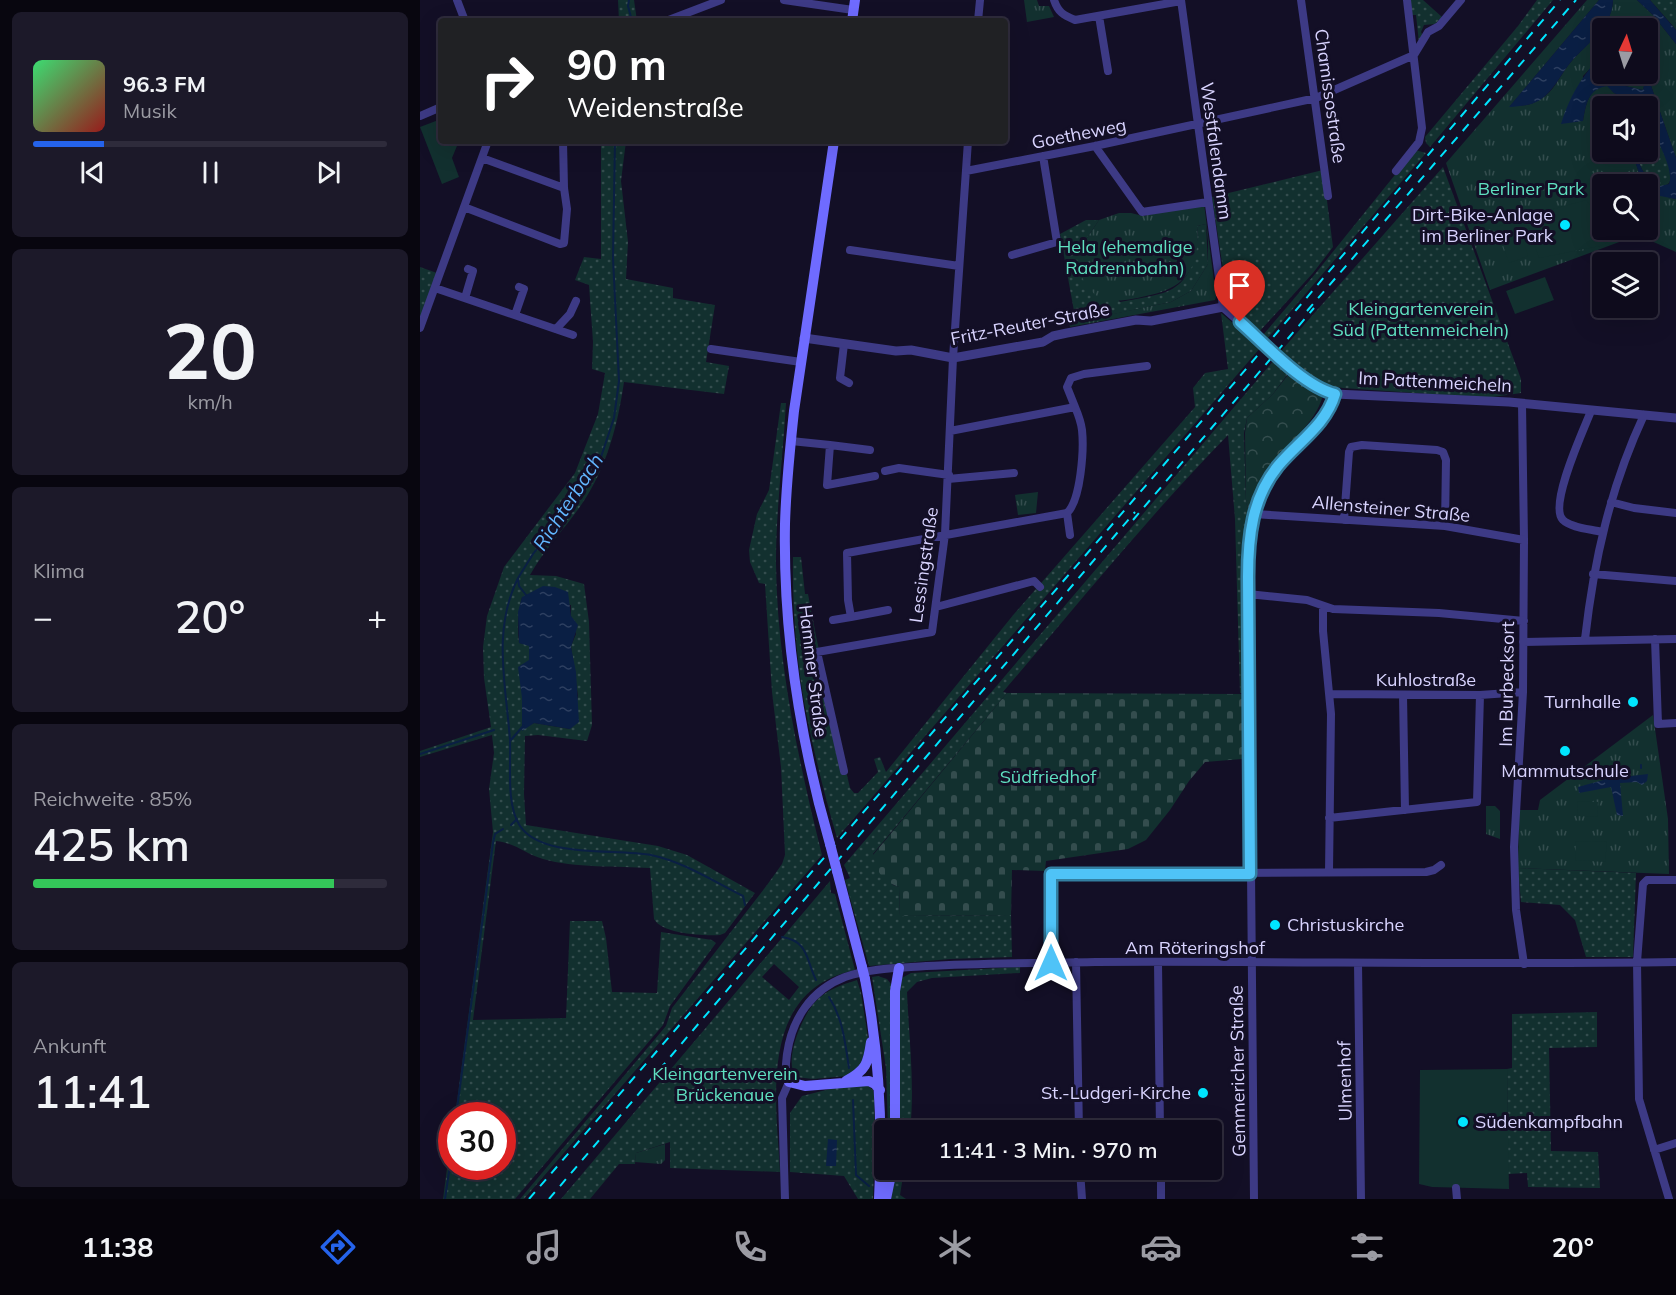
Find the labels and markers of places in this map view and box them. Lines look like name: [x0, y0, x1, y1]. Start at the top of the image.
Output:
place label: Dirt-Bike-Anlage im Berliner Park: [1412, 203, 1554, 247]
marker: Dirt-Bike-Anlage im Berliner Park: [1558, 218, 1572, 232]
pin: [1214, 260, 1265, 322]
place label: Turnhalle: [1544, 690, 1621, 713]
marker: Turnhalle: [1626, 695, 1640, 709]
marker: Mammutschule: [1558, 744, 1572, 758]
place label: Mammutschule: [1501, 759, 1629, 782]
place label: Christuskirche: [1287, 913, 1404, 936]
marker: Christuskirche: [1268, 918, 1282, 932]
place label: St.-Ludgeri-Kirche: [1041, 1081, 1191, 1104]
marker: St.-Ludgeri-Kirche: [1196, 1086, 1210, 1100]
place label: Südenkampfbahn: [1475, 1110, 1623, 1133]
marker: Südenkampfbahn: [1456, 1115, 1470, 1129]

